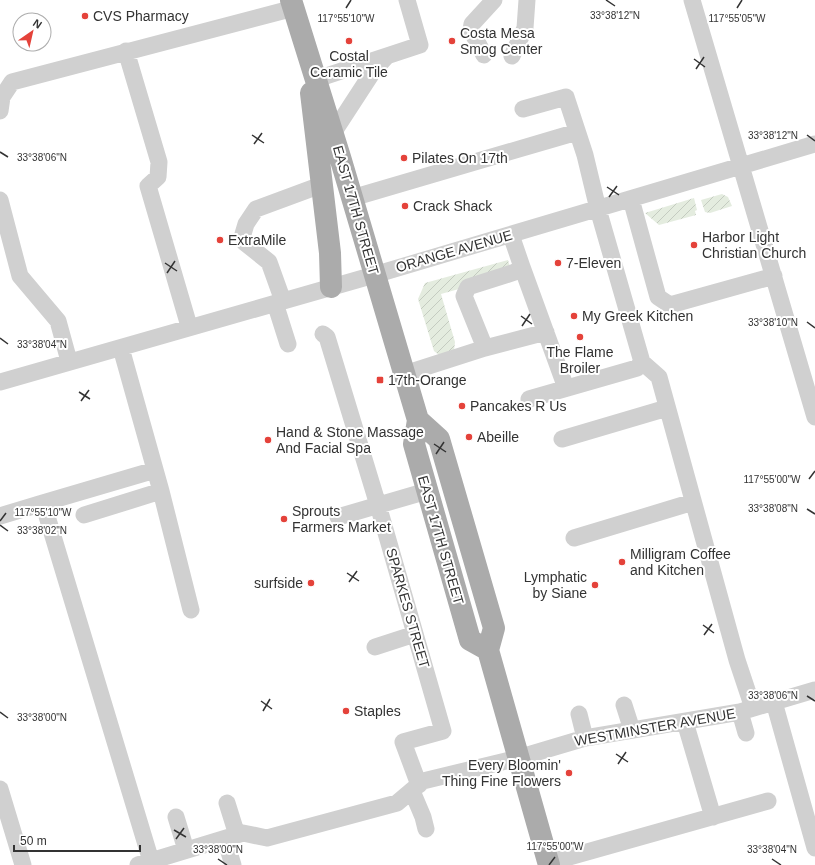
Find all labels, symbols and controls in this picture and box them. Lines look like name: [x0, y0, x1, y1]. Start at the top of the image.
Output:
place label: CVS Pharmacy: [93, 8, 189, 24]
text: 33°38'12"N: [590, 10, 640, 21]
marker: CVS Pharmacy: [80, 11, 90, 21]
north arrow: [12, 12, 52, 52]
text: 117°55'10"W: [317, 13, 375, 24]
text: 117°55'05"W: [708, 13, 766, 24]
text: N: [31, 17, 44, 31]
place label: Costa Mesa Smog Center: [460, 25, 543, 57]
marker: Costal Ceramic Tile: [344, 36, 354, 46]
marker: Costa Mesa Smog Center: [447, 36, 457, 46]
place label: Costal Ceramic Tile: [310, 48, 388, 80]
text: 33°38'12"N: [748, 130, 798, 141]
street label: EAST 17TH STREET: [330, 144, 382, 277]
place label: Pilates On 17th: [412, 150, 508, 166]
text: 33°38'06"N: [17, 152, 67, 163]
marker: Pilates On 17th: [399, 153, 409, 163]
place label: Crack Shack: [413, 198, 493, 214]
marker: Crack Shack: [400, 201, 410, 211]
street label: ORANGE AVENUE: [394, 227, 514, 275]
place label: Harbor Light Christian Church: [702, 229, 806, 261]
place label: ExtraMile: [228, 232, 287, 248]
marker: ExtraMile: [215, 235, 225, 245]
marker: Harbor Light Christian Church: [689, 240, 699, 250]
place label: 7-Eleven: [566, 255, 621, 271]
marker: 7-Eleven: [553, 258, 563, 268]
place label: My Greek Kitchen: [582, 308, 693, 324]
marker: My Greek Kitchen: [569, 311, 579, 321]
text: 33°38'10"N: [748, 317, 798, 328]
marker: The Flame Broiler: [575, 332, 585, 342]
text: 33°38'04"N: [17, 339, 67, 350]
place label: The Flame Broiler: [547, 344, 614, 376]
place label: 17th-Orange: [388, 372, 467, 388]
marker: 17th-Orange: [375, 375, 385, 385]
place label: Pancakes R Us: [470, 398, 566, 414]
marker: Pancakes R Us: [457, 401, 467, 411]
place label: Hand & Stone Massage And Facial Spa: [276, 424, 424, 456]
place label: Abeille: [477, 429, 519, 445]
marker: Abeille: [464, 432, 474, 442]
marker: Hand & Stone Massage And Facial Spa: [263, 435, 273, 445]
street label: EAST 17TH STREET: [415, 474, 467, 607]
text: 117°55'00"W: [743, 474, 801, 485]
place label: Sprouts Farmers Market: [292, 503, 391, 535]
text: 33°38'08"N: [748, 503, 798, 514]
text: 117°55'10"W: [14, 507, 72, 518]
marker: Sprouts Farmers Market: [279, 514, 289, 524]
text: 33°38'02"N: [17, 525, 67, 536]
street label: SPARKES STREET: [383, 546, 433, 670]
place label: Milligram Coffee and Kitchen: [630, 546, 731, 578]
marker: Milligram Coffee and Kitchen: [617, 557, 627, 567]
place label: Lymphatic by Siane: [524, 569, 587, 601]
place label: surfside: [254, 575, 303, 591]
marker: surfside: [306, 578, 316, 588]
marker: Lymphatic by Siane: [590, 580, 600, 590]
text: 33°38'06"N: [748, 690, 798, 701]
place label: Staples: [354, 703, 401, 719]
street label: WESTMINSTER AVENUE: [573, 705, 737, 749]
marker: Staples: [341, 706, 351, 716]
text: 33°38'00"N: [17, 712, 67, 723]
place label: Every Bloomin' Thing Fine Flowers: [442, 757, 561, 789]
marker: Every Bloomin' Thing Fine Flowers: [564, 768, 574, 778]
scale bar: [14, 827, 140, 853]
text: 50 m: [20, 834, 47, 848]
text: 117°55'00"W: [526, 841, 584, 852]
text: 33°38'00"N: [193, 844, 243, 855]
text: 33°38'04"N: [747, 844, 797, 855]

